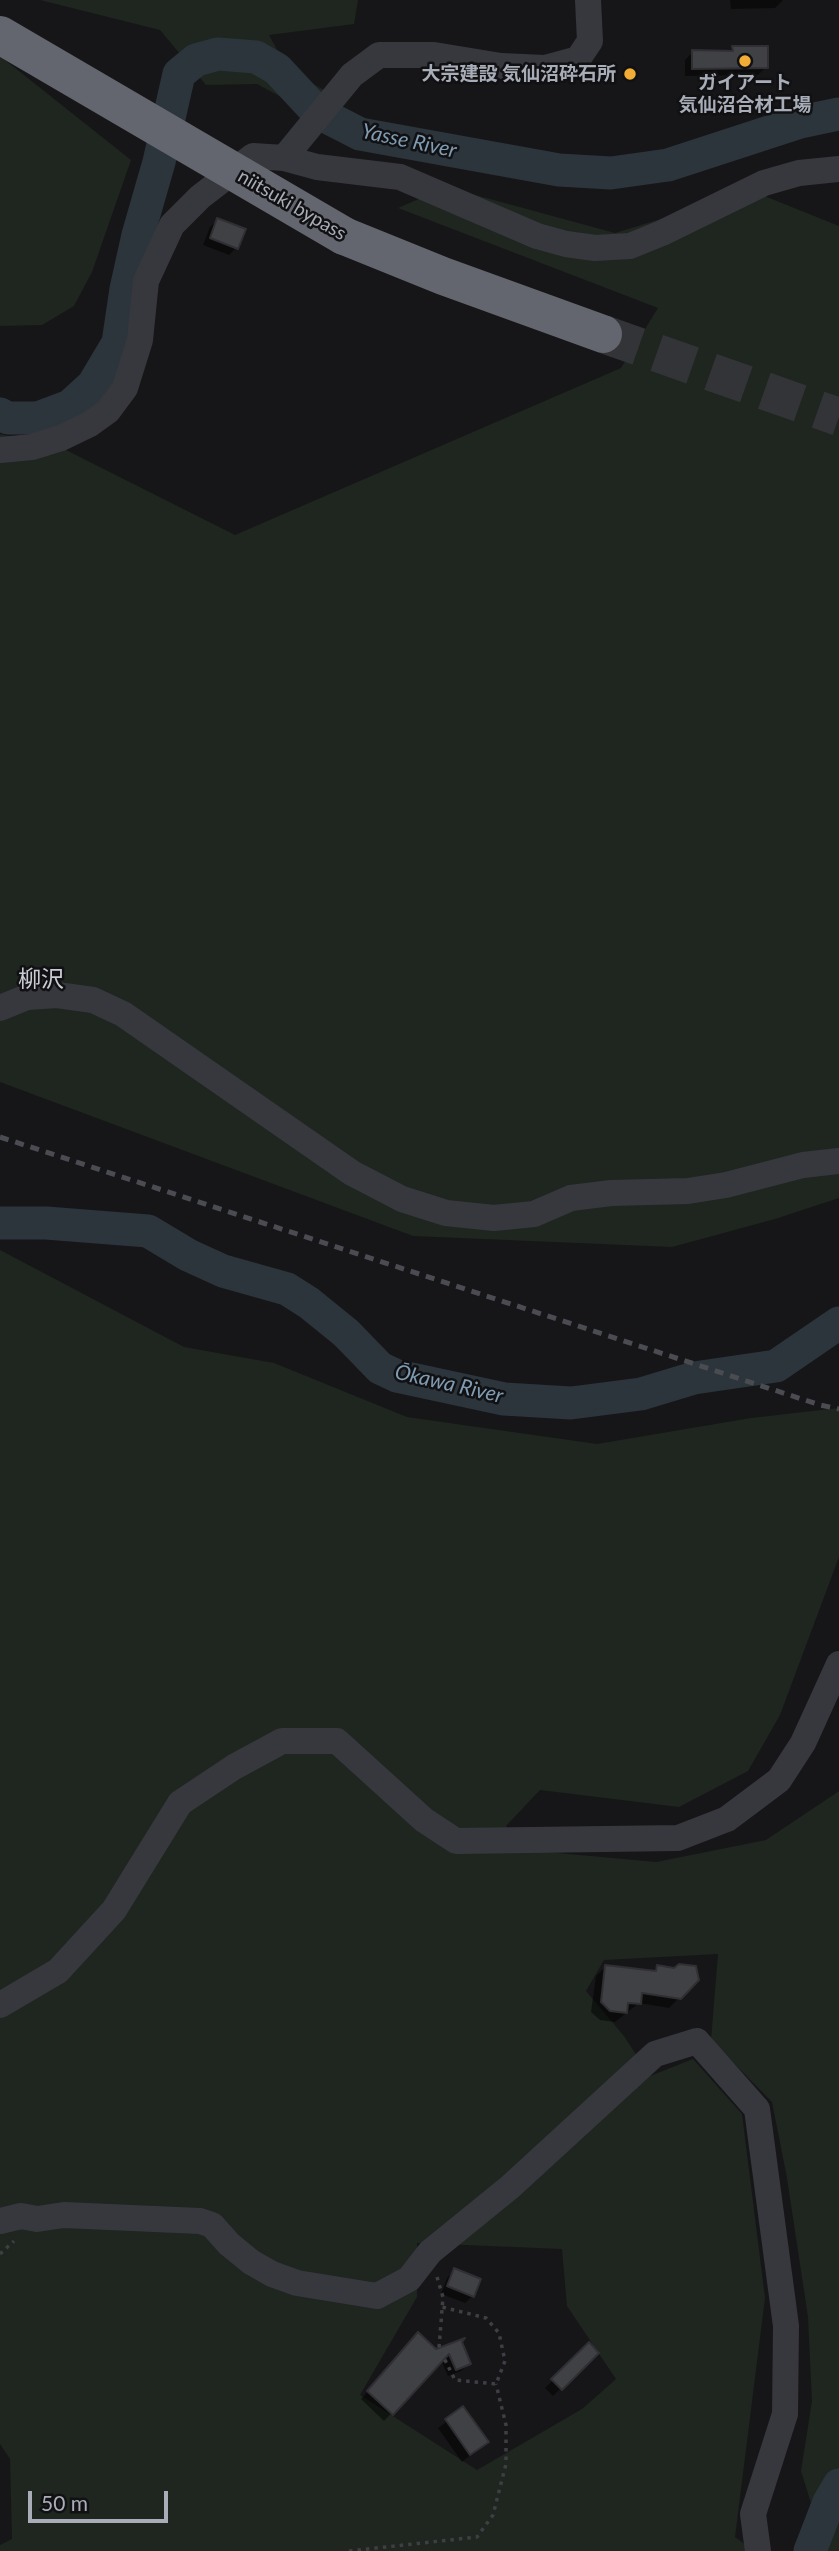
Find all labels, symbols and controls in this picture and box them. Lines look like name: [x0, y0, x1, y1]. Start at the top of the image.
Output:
marker: ガイアート 気仙沼合材工場: [737, 53, 753, 69]
place label: 大宗建設 気仙沼砕石所: [421, 63, 616, 85]
marker: 大宗建設 気仙沼砕石所: [622, 66, 638, 82]
place label: ガイアート 気仙沼合材工場: [679, 72, 811, 116]
water label: Yasse River: [359, 119, 459, 163]
street label: niitsuki bypass: [234, 165, 350, 245]
district label: 柳沢: [18, 966, 64, 994]
water label: Ōkawa River: [392, 1359, 506, 1409]
scale bar: [32, 2478, 172, 2522]
text: 50 m: [41, 2490, 88, 2515]

